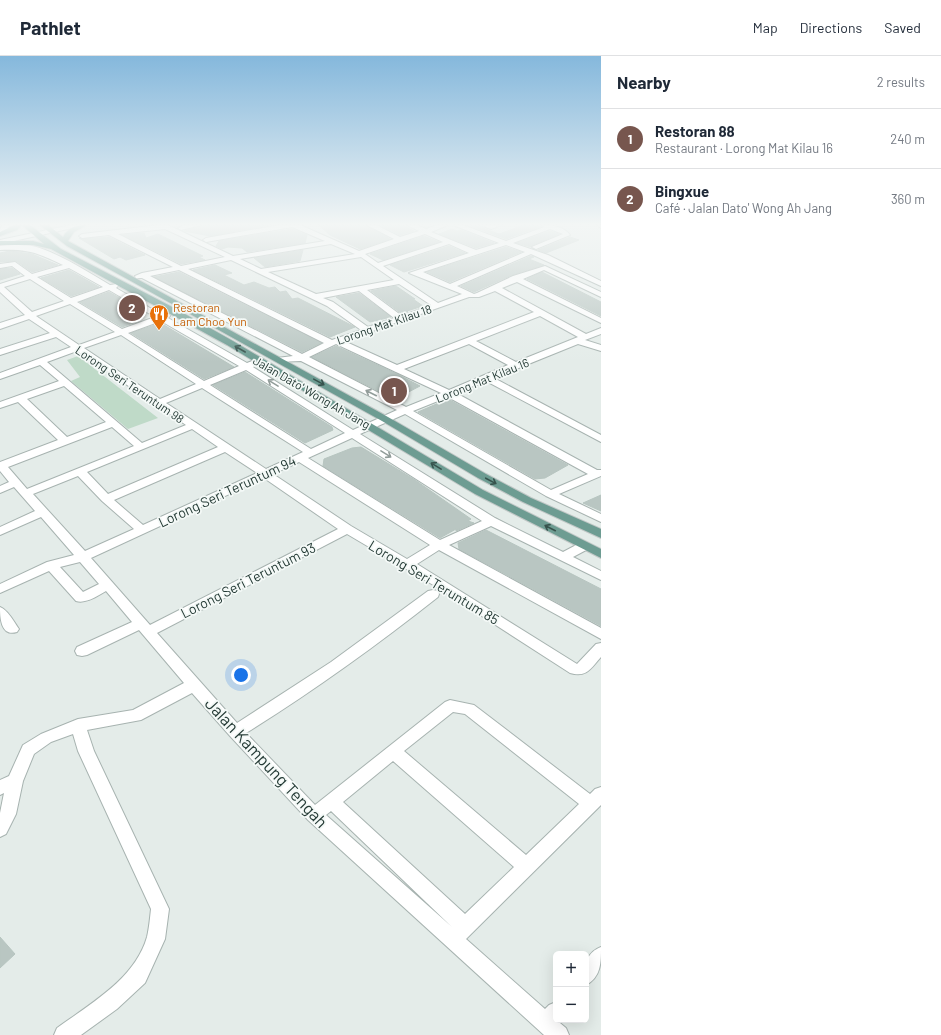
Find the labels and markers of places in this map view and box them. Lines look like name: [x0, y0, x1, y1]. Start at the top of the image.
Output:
pin: 2: [119, 293, 145, 323]
place label: Restoran Lam Choo Yun: [173, 300, 247, 328]
restaurant icon: Restoran Lam Choo Yun: [148, 303, 170, 331]
pin: 1: [381, 376, 407, 406]

